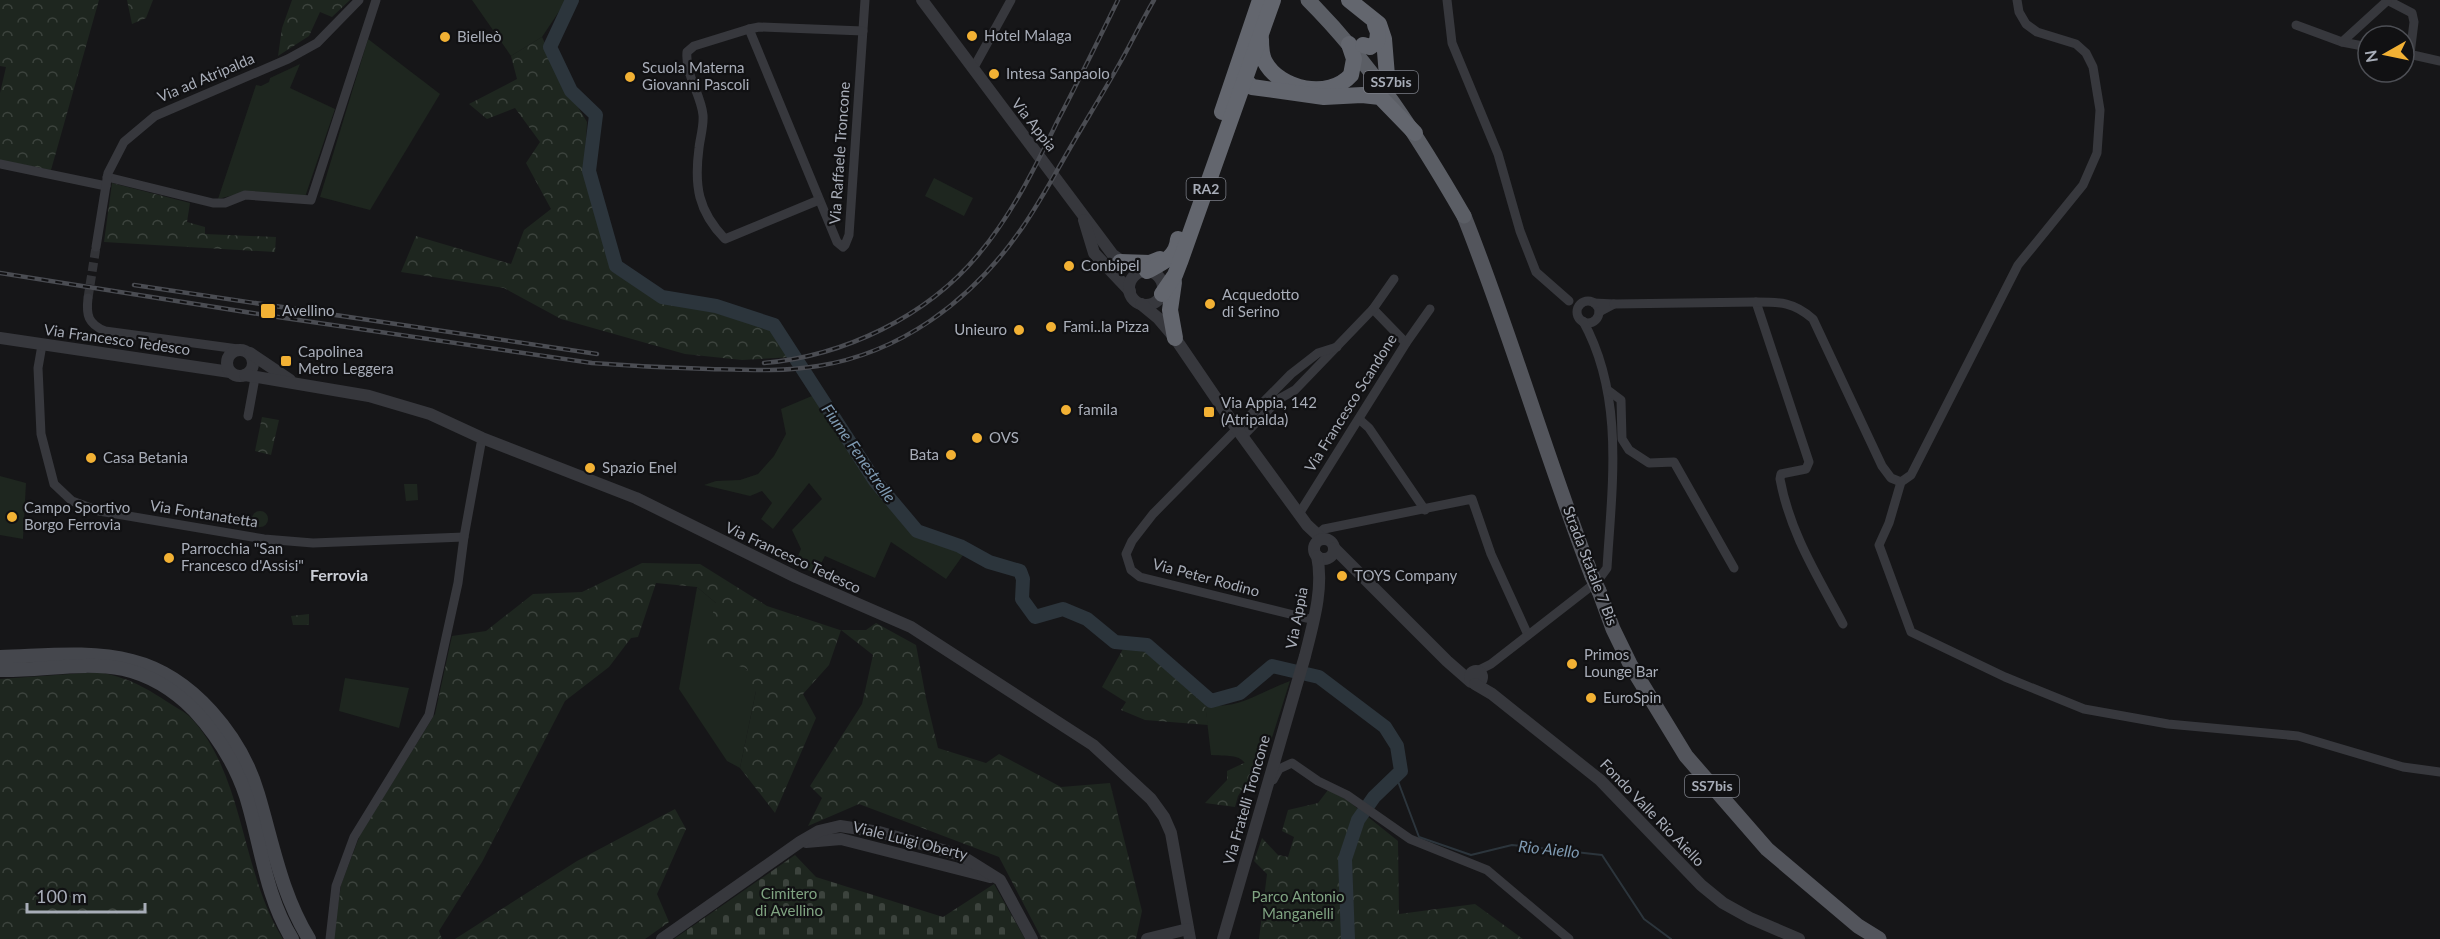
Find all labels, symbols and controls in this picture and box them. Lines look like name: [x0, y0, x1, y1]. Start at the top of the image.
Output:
north arrow: [2356, 24, 2416, 84]
place label: Hotel Malaga: [984, 26, 1072, 44]
place label: Bielleò: [457, 27, 502, 45]
marker: Hotel Malaga: [965, 29, 979, 43]
marker: Bielleò: [438, 30, 452, 44]
street label: Via ad Atripalda: [154, 49, 257, 106]
text: N: [2360, 49, 2381, 64]
place label: Scuola Materna Giovanni Pascoli: [642, 58, 749, 93]
place label: Intesa Sanpaolo: [1006, 64, 1110, 82]
marker: Intesa Sanpaolo: [987, 67, 1001, 81]
marker: Scuola Materna Giovanni Pascoli: [623, 70, 637, 84]
road number: SS7bis: [1364, 71, 1418, 93]
street label: Via Raffaele Troncone: [825, 81, 853, 225]
street label: Via Appia: [1008, 94, 1061, 155]
road number: RA2: [1186, 178, 1226, 200]
place label: Conbipel: [1081, 256, 1140, 274]
marker: Conbipel: [1062, 259, 1076, 273]
place label: Acquedotto di Serino: [1222, 285, 1299, 320]
marker: Acquedotto di Serino: [1203, 297, 1217, 311]
place label: Avellino: [282, 301, 335, 319]
marker: Avellino: [259, 302, 277, 320]
place label: Fami..la Pizza: [1063, 317, 1149, 335]
street label: Via Francesco Tedesco: [43, 320, 192, 358]
place label: Unieuro: [954, 320, 1007, 338]
marker: Fami..la Pizza: [1044, 320, 1058, 334]
marker: Unieuro: [1012, 323, 1026, 337]
street label: Via Francesco Scandone: [1300, 330, 1400, 475]
place label: Capolinea Metro Leggera: [298, 342, 394, 377]
marker: Capolinea Metro Leggera: [279, 354, 293, 368]
place label: Via Appia, 142 (Atripalda): [1221, 393, 1317, 428]
water label: Fiume Fenestrelle: [818, 400, 901, 506]
place label: famila: [1078, 400, 1118, 418]
marker: famila: [1059, 403, 1073, 417]
marker: Via Appia, 142 (Atripalda): [1202, 405, 1216, 419]
place label: OVS: [989, 428, 1019, 446]
marker: OVS: [970, 431, 984, 445]
place label: Bata: [909, 445, 939, 463]
place label: Casa Betania: [103, 448, 188, 466]
marker: Bata: [944, 448, 958, 462]
marker: Casa Betania: [84, 451, 98, 465]
place label: Spazio Enel: [602, 458, 677, 476]
marker: Spazio Enel: [583, 461, 597, 475]
street label: Via Fontanatetta: [149, 496, 259, 530]
place label: Campo Sportivo Borgo Ferrovia: [24, 498, 130, 533]
street label: Strada Statale 7 Bis: [1560, 503, 1622, 628]
marker: Campo Sportivo Borgo Ferrovia: [5, 510, 19, 524]
street label: Via Francesco Tedesco: [723, 518, 864, 596]
place label: Parrocchia "San Francesco d'Assisi": [181, 539, 304, 574]
marker: Parrocchia "San Francesco d'Assisi": [162, 551, 176, 565]
street label: Via Peter Rodino: [1151, 554, 1262, 600]
district label: Ferrovia: [310, 565, 368, 584]
place label: TOYS Company: [1354, 566, 1458, 584]
marker: TOYS Company: [1335, 569, 1349, 583]
street label: Via Appia: [1281, 585, 1311, 650]
place label: Primos Lounge Bar: [1584, 645, 1659, 680]
marker: Primos Lounge Bar: [1565, 657, 1579, 671]
place label: EuroSpin: [1603, 688, 1662, 706]
marker: EuroSpin: [1584, 691, 1598, 705]
street label: Via Fratelli Troncone: [1219, 733, 1273, 867]
street label: Fondo Valle Rio Aiello: [1597, 755, 1709, 870]
road number: SS7bis: [1685, 775, 1739, 797]
street label: Viale Luigi Oberty: [851, 817, 970, 863]
water label: Rio Aiello: [1518, 836, 1581, 861]
scale bar: [27, 876, 146, 914]
park label: Cimitero di Avellino: [755, 884, 823, 919]
text: 100 m: [36, 885, 87, 907]
park label: Parco Antonio Manganelli: [1252, 887, 1344, 922]

